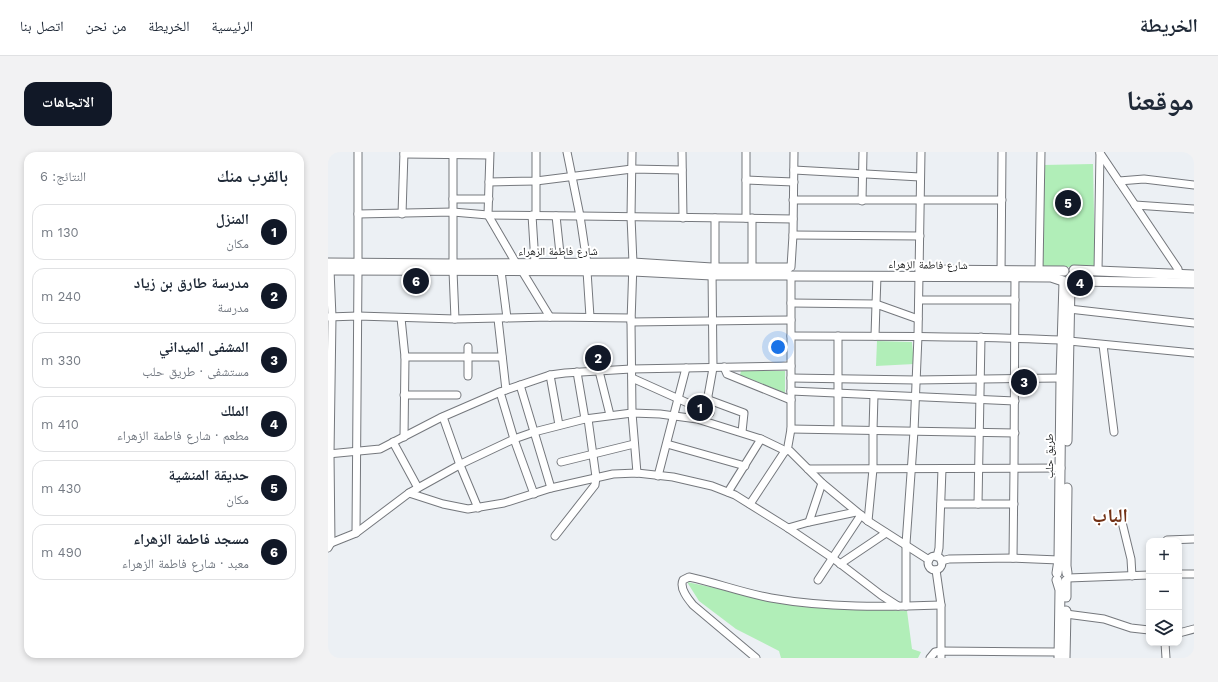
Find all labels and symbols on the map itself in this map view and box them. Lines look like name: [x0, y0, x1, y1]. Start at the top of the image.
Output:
pin: 5: [1055, 188, 1081, 218]
street label: شارع فاطمة الزهراء: [518, 245, 598, 258]
street label: شارع فاطمة الزهراء: [888, 258, 968, 272]
pin: 6: [403, 266, 429, 296]
pin: 4: [1067, 268, 1093, 298]
your location: [768, 337, 788, 357]
pin: 2: [585, 343, 611, 373]
pin: 3: [1011, 367, 1037, 397]
pin: 1: [687, 393, 713, 423]
street label: طريق حلب: [1043, 434, 1056, 478]
district label: الباب: [1092, 504, 1128, 527]

